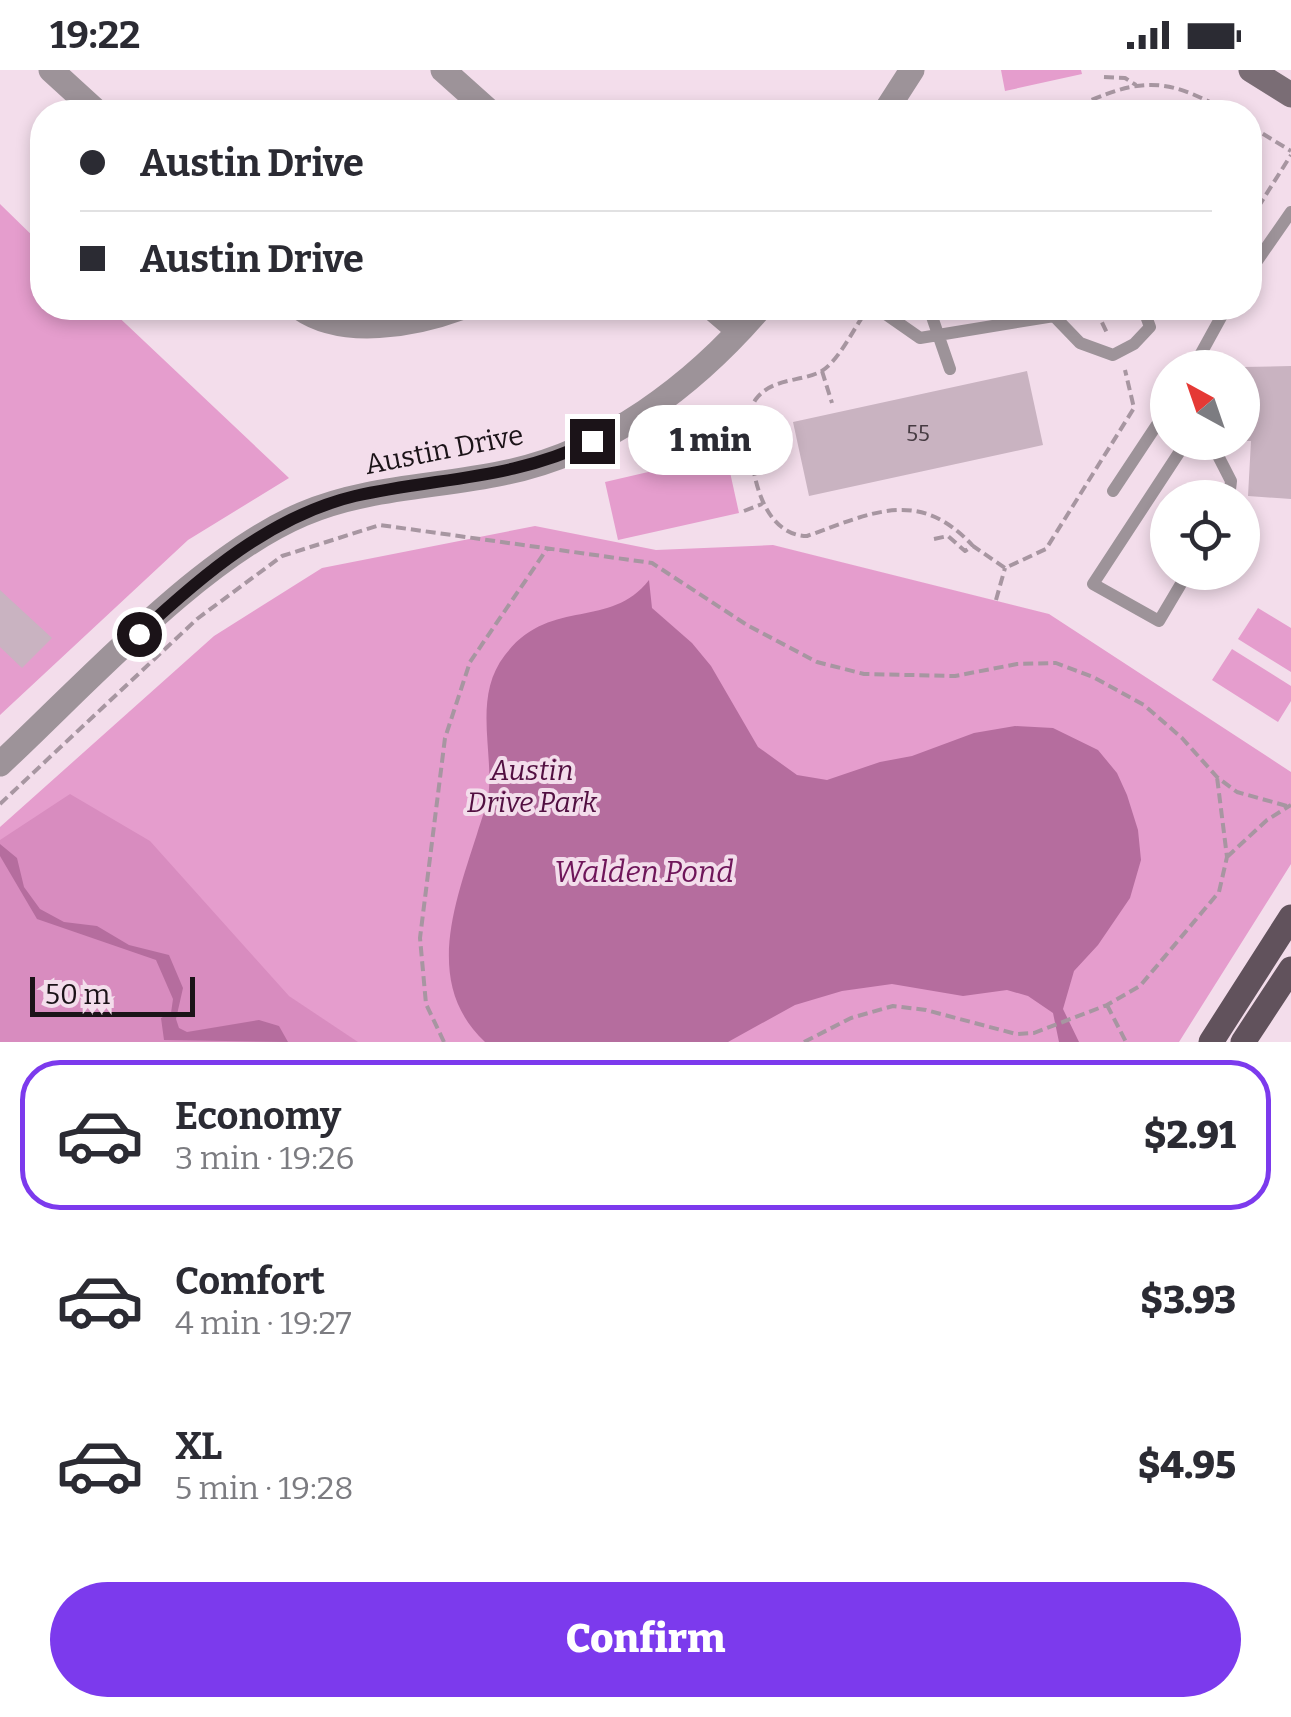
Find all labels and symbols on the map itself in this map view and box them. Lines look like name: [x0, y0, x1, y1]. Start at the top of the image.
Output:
north arrow: [1150, 350, 1260, 460]
callout: 1 min: [627, 406, 792, 476]
street label: Austin Drive: [362, 418, 526, 481]
route end: [570, 419, 615, 464]
house number: 55: [906, 420, 930, 447]
route start: [117, 612, 162, 657]
park label: Austin Drive Park: [467, 754, 598, 819]
water label: Walden Pond: [554, 854, 734, 890]
scale bar: [30, 972, 195, 1016]

